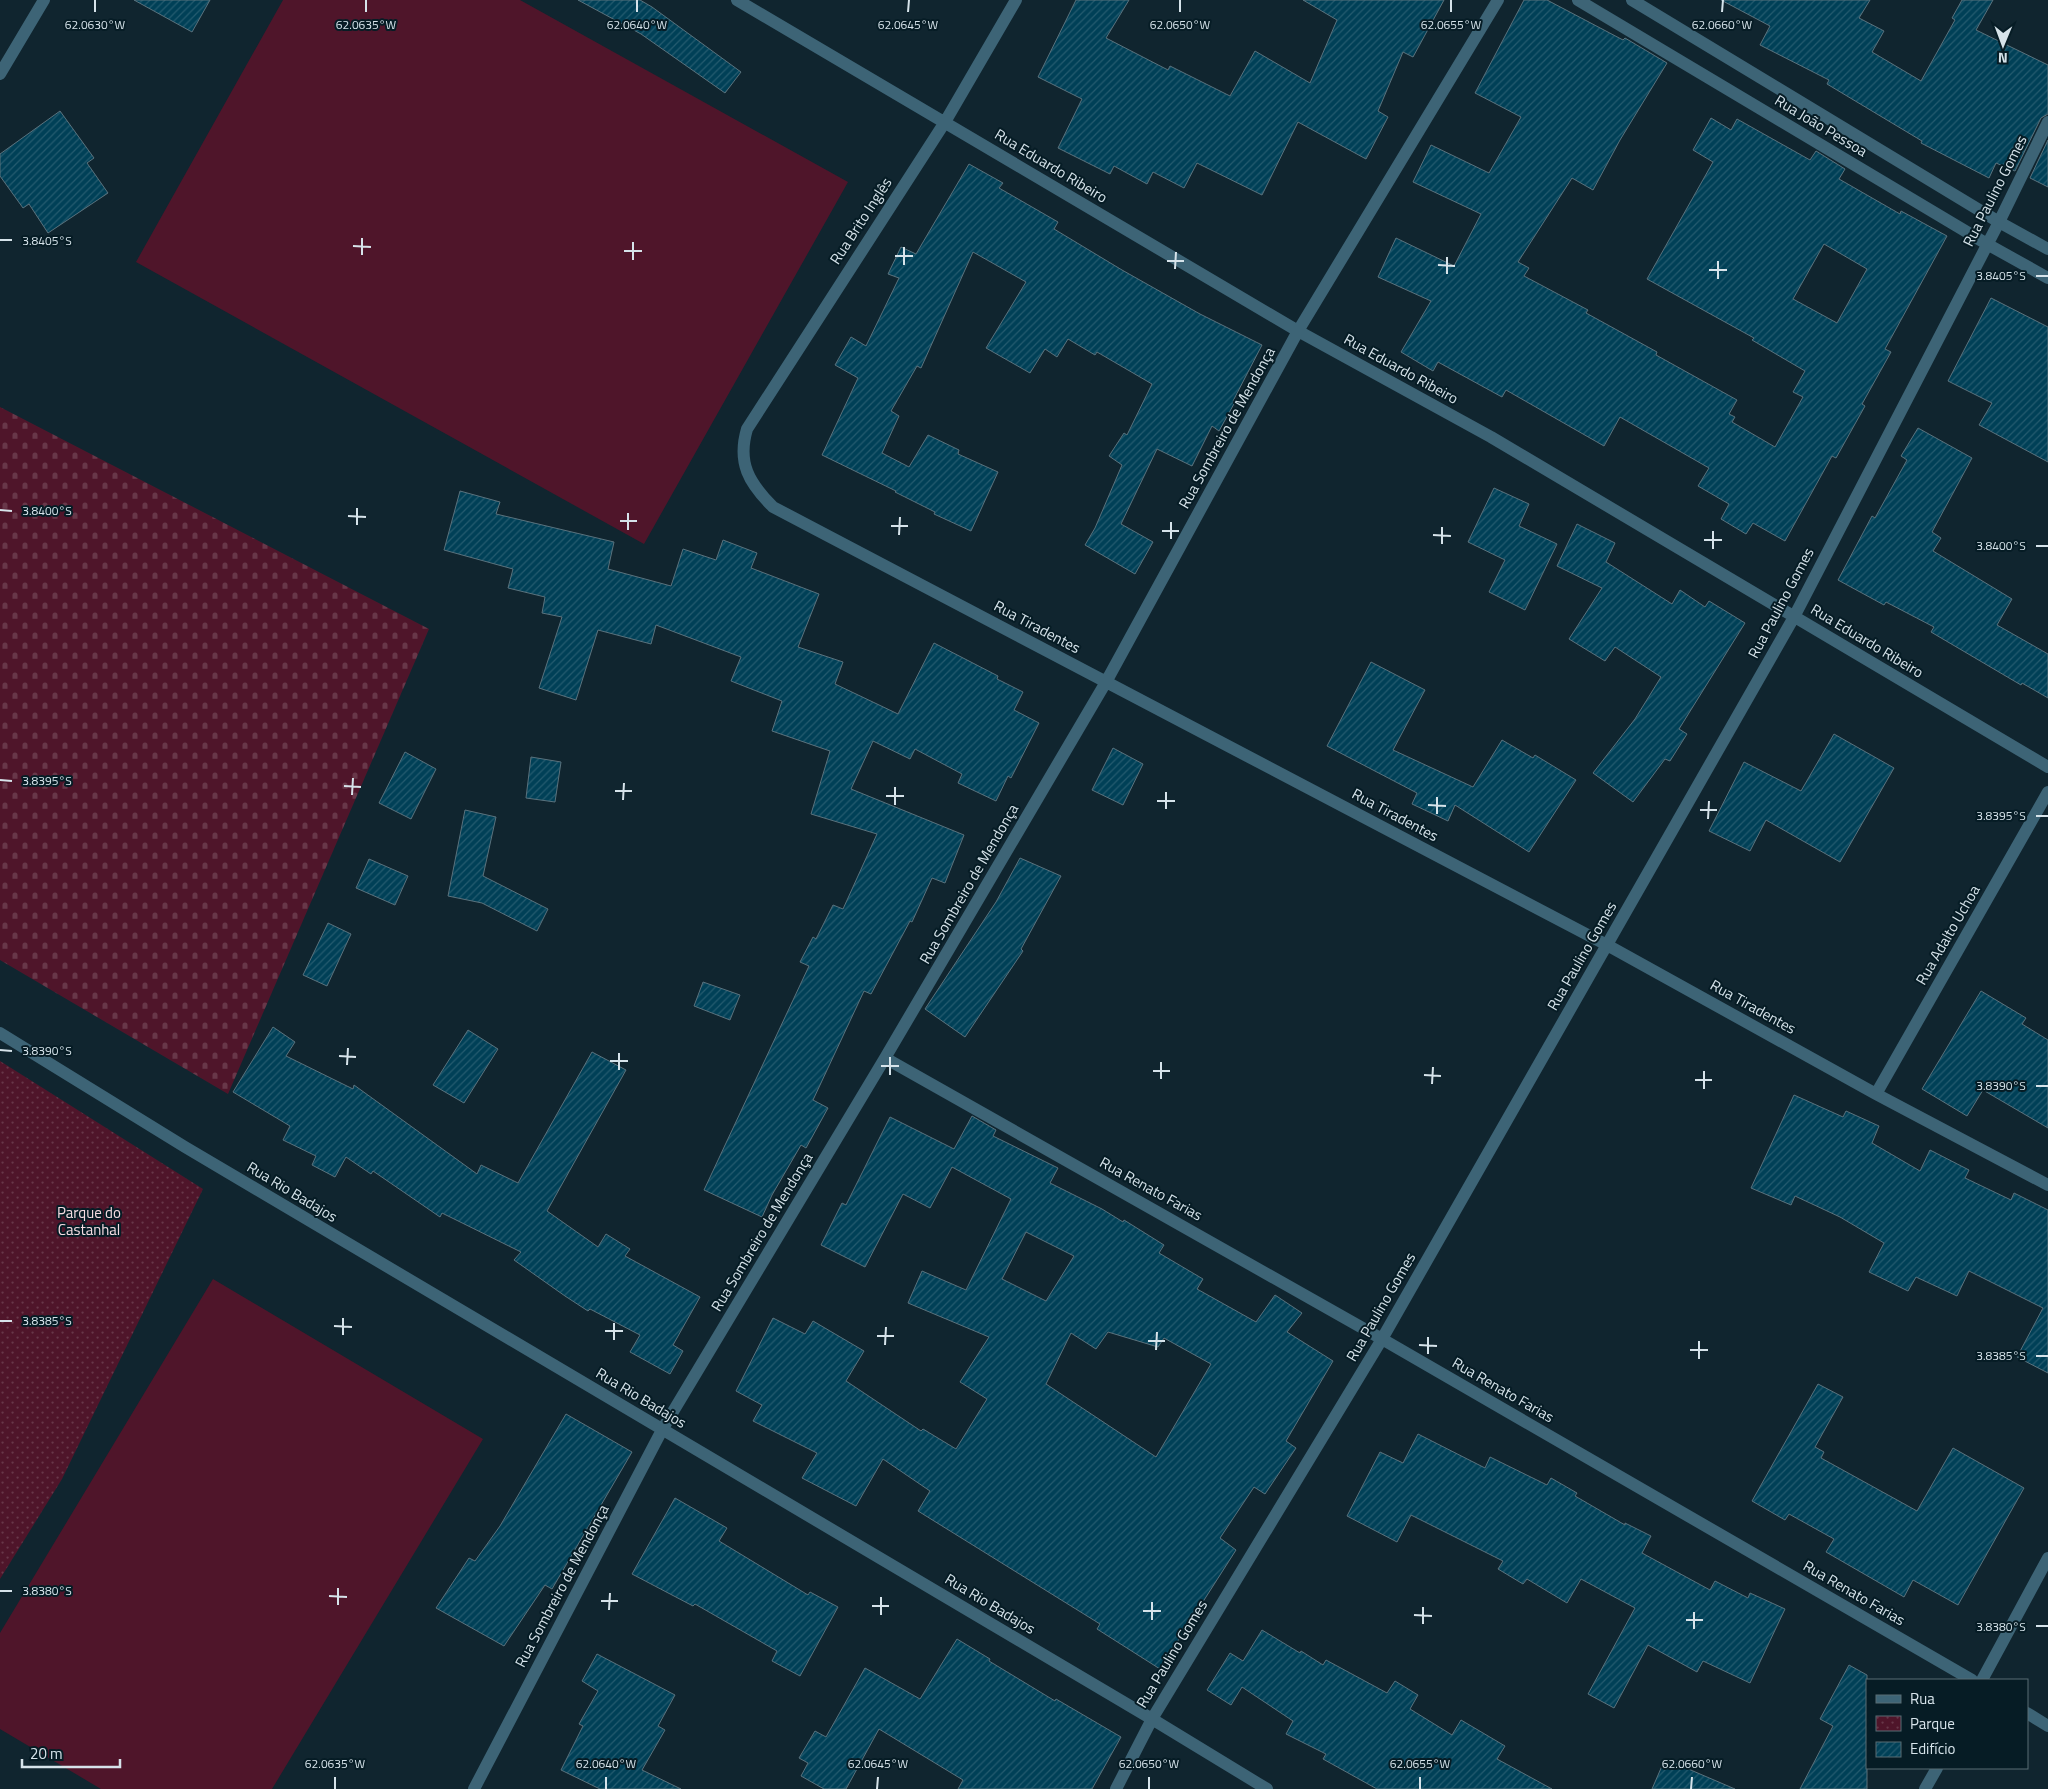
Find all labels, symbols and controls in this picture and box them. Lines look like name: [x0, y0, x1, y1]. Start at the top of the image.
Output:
text: 62.0630°W: [65, 15, 125, 34]
text: 62.0635°W: [336, 15, 396, 34]
text: 62.0640°W: [607, 15, 667, 34]
text: 62.0645°W: [878, 15, 938, 34]
text: 62.0650°W: [1150, 15, 1210, 34]
text: 62.0655°W: [1421, 15, 1481, 34]
text: 62.0660°W: [1692, 15, 1752, 34]
north arrow: [1978, 20, 2028, 70]
text: N: [1998, 48, 2008, 69]
street label: Rua João Pessoa: [1770, 89, 1872, 163]
street label: Rua Eduardo Ribeiro: [991, 123, 1112, 208]
street label: Rua Paulino Gomes: [1956, 131, 2033, 251]
street label: Rua Brito Inglês: [824, 173, 897, 269]
text: 3.8405°S: [22, 231, 72, 250]
text: 3.8405°S: [1976, 266, 2026, 285]
street label: Rua Eduardo Ribeiro: [1340, 327, 1463, 410]
street label: Rua Sombreiro de Mendonça: [1172, 342, 1281, 513]
text: 3.8400°S: [22, 501, 72, 520]
text: 3.8400°S: [1976, 536, 2026, 555]
street label: Rua Paulino Gomes: [1742, 543, 1819, 662]
street label: Rua Tiradentes: [990, 594, 1085, 659]
street label: Rua Eduardo Ribeiro: [1807, 598, 1928, 683]
text: 3.8395°S: [22, 771, 72, 790]
street label: Rua Tiradentes: [1348, 782, 1443, 847]
street label: Rua Sombreiro de Mendonça: [913, 799, 1024, 968]
text: 3.8395°S: [1976, 806, 2026, 825]
street label: Rua Adalto Uchoa: [1910, 880, 1986, 989]
street label: Rua Paulino Gomes: [1541, 897, 1622, 1015]
street label: Rua Tiradentes: [1706, 973, 1800, 1040]
text: 3.8390°S: [22, 1041, 72, 1060]
text: 3.8390°S: [1976, 1076, 2026, 1095]
street label: Rua Sombreiro de Mendonça: [705, 1148, 818, 1315]
street label: Rua Renato Farias: [1096, 1151, 1207, 1226]
street label: Rua Rio Badajos: [243, 1155, 342, 1228]
park label: Parque do Castanhal: [57, 1201, 121, 1241]
street label: Rua Paulino Gomes: [1340, 1248, 1421, 1366]
text: 3.8385°S: [22, 1311, 72, 1330]
text: 3.8385°S: [1976, 1346, 2026, 1365]
street label: Rua Renato Farias: [1448, 1351, 1559, 1428]
street label: Rua Rio Badajos: [592, 1361, 691, 1434]
street label: Rua Sombreiro de Mendonça: [509, 1500, 615, 1671]
street label: Rua Renato Farias: [1799, 1554, 1910, 1631]
street label: Rua Rio Badajos: [941, 1567, 1040, 1640]
text: 3.8380°S: [22, 1581, 72, 1600]
street label: Rua Paulino Gomes: [1130, 1595, 1213, 1712]
text: 3.8380°S: [1976, 1617, 2026, 1636]
legend: [1866, 1679, 2028, 1769]
text: Rua: [1910, 1687, 1935, 1710]
text: Parque: [1910, 1712, 1955, 1735]
scale bar: [22, 1736, 120, 1768]
text: Edifício: [1910, 1737, 1955, 1760]
text: 20 m: [30, 1742, 63, 1765]
text: 62.0635°W: [305, 1754, 365, 1773]
text: 62.0640°W: [576, 1754, 636, 1773]
text: 62.0645°W: [848, 1754, 908, 1773]
text: 62.0650°W: [1119, 1754, 1179, 1773]
text: 62.0655°W: [1390, 1754, 1450, 1773]
text: 62.0660°W: [1662, 1754, 1722, 1773]

